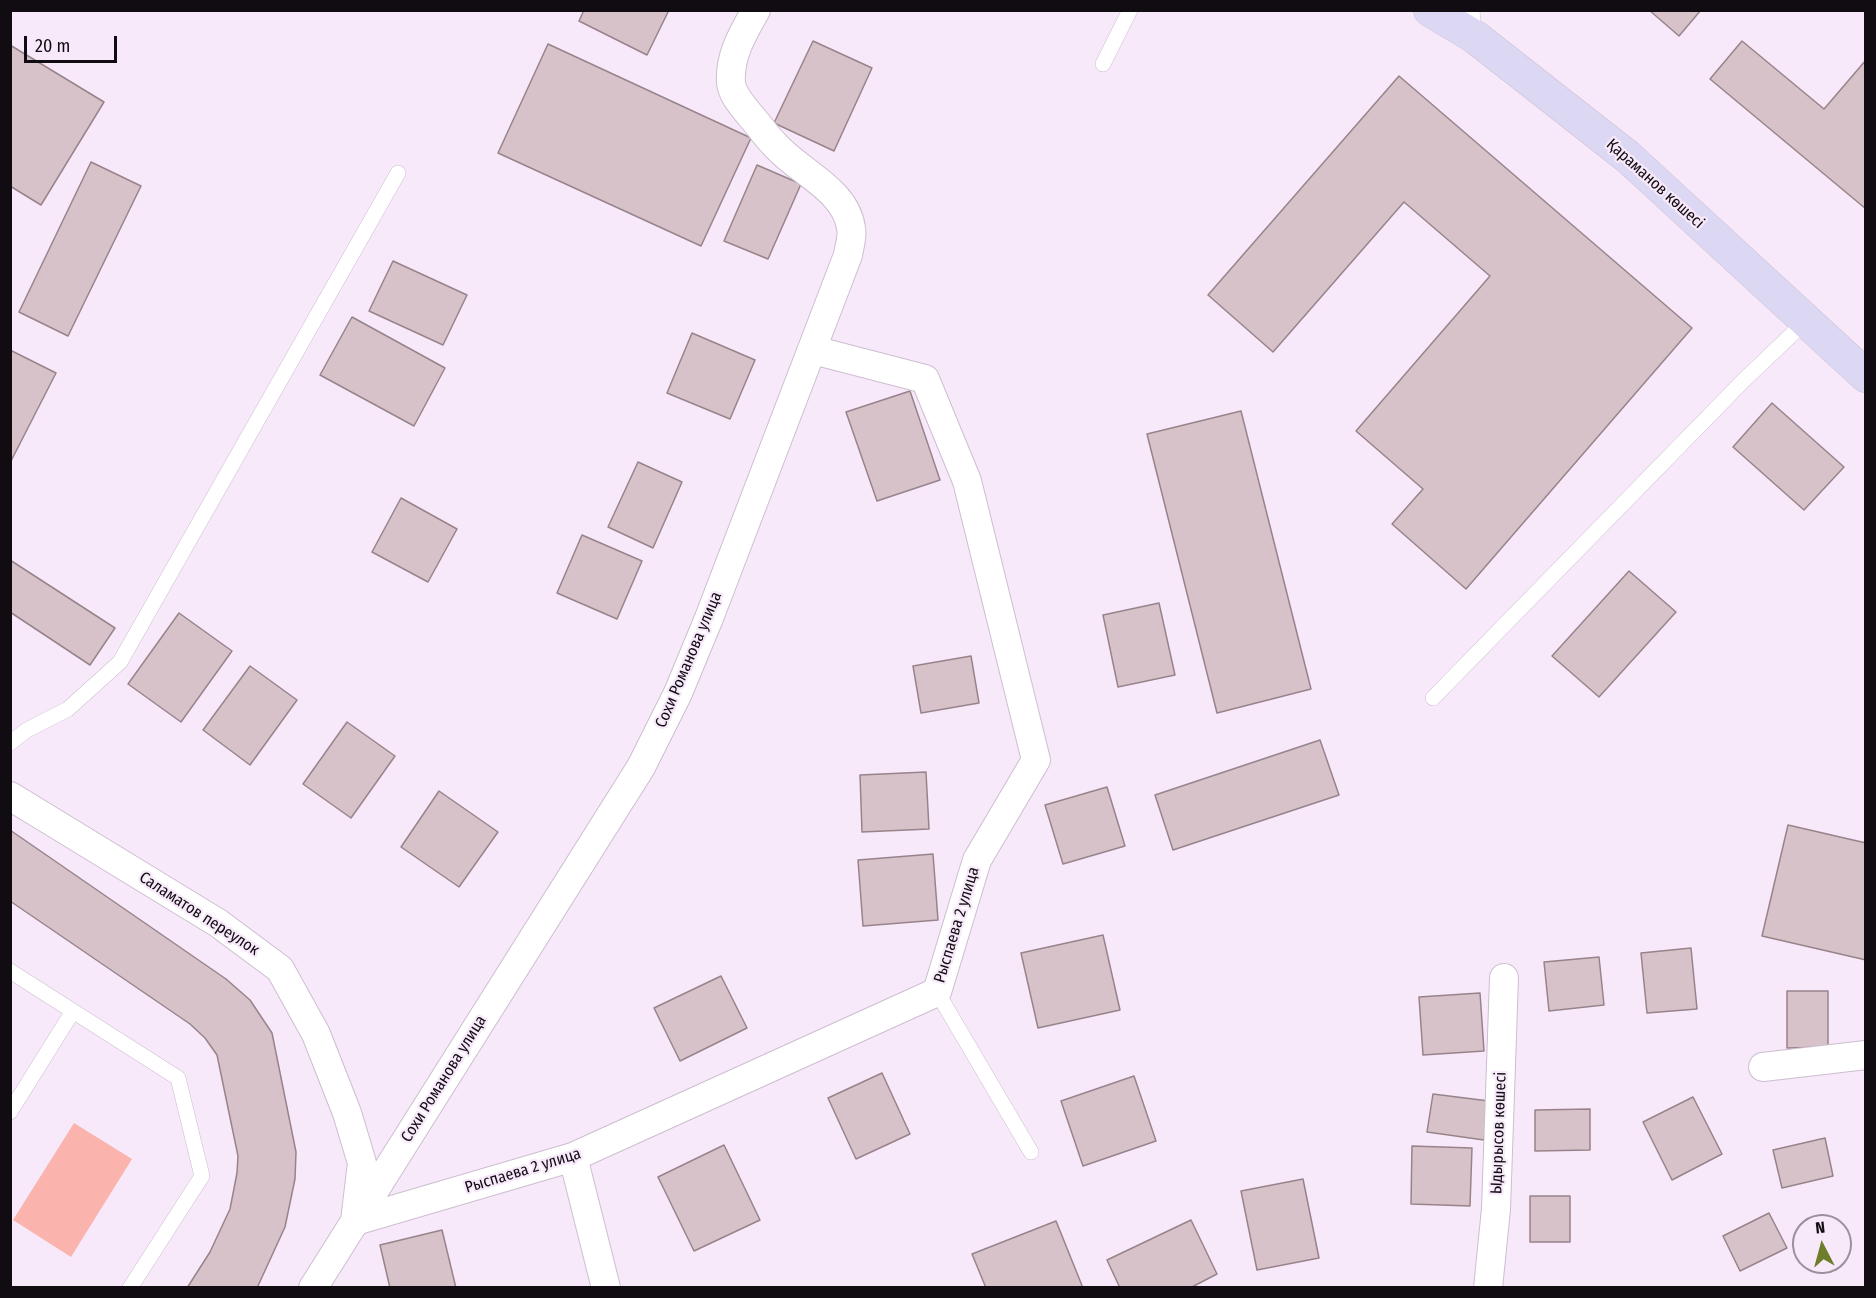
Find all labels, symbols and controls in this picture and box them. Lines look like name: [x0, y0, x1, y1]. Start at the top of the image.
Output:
scale bar: [27, 24, 120, 62]
text: 20 m: [35, 35, 70, 57]
street label: Қараманов көшесі: [1602, 135, 1708, 233]
street label: Сохи Романова улица: [652, 589, 726, 731]
street label: Рыспаева 2 улица: [930, 865, 984, 985]
street label: Саламатов переулок: [135, 868, 263, 960]
street label: Сохи Романова улица: [397, 1012, 491, 1146]
street label: Ыдырысов көшесі: [1487, 1071, 1511, 1195]
street label: Рыспаева 2 улица: [463, 1144, 583, 1198]
north arrow: [1792, 1214, 1852, 1274]
text: N: [1815, 1218, 1826, 1238]

